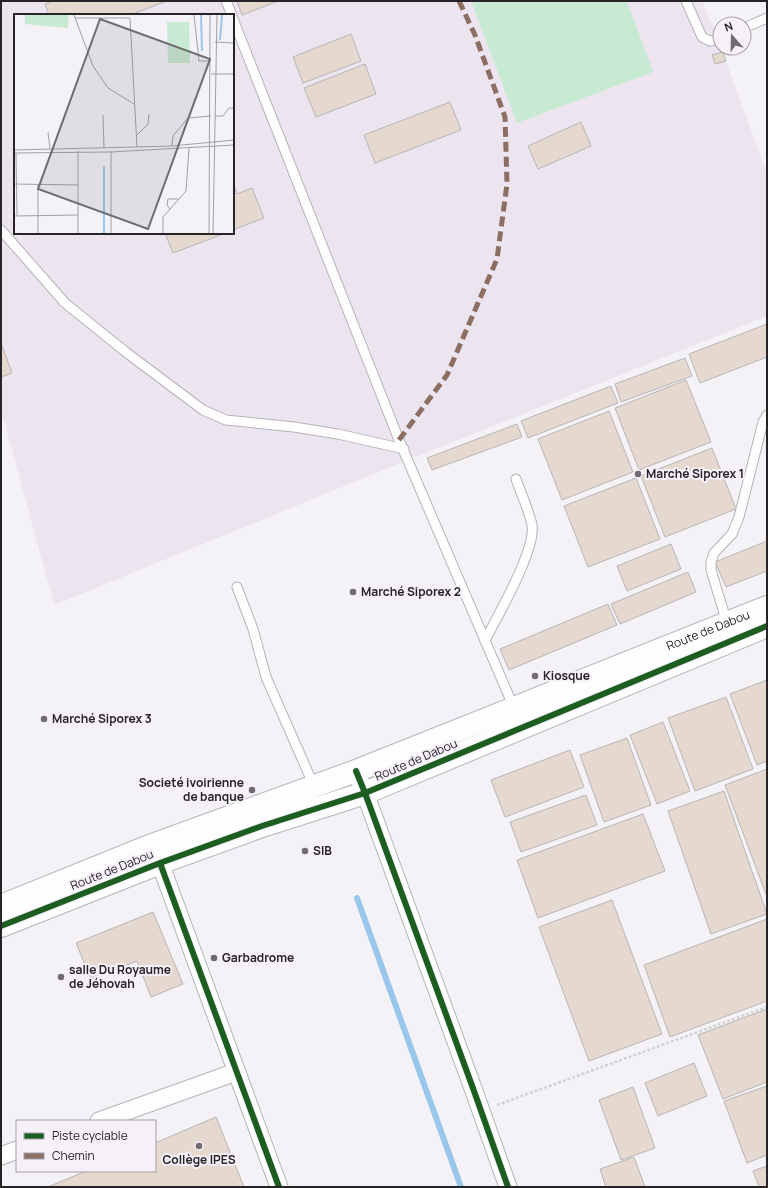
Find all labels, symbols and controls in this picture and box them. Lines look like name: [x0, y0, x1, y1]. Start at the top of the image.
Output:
inset map: [14, 14, 234, 234]
north arrow: [712, 16, 752, 56]
text: N: [722, 18, 735, 35]
place label: Marché Siporex 1: [646, 465, 744, 482]
marker: Marché Siporex 1: [633, 469, 643, 479]
place label: Marché Siporex 2: [361, 583, 461, 600]
marker: Marché Siporex 2: [348, 587, 358, 597]
street label: Route de Dabou: [664, 606, 752, 654]
place label: Kiosque: [543, 667, 590, 684]
marker: Kiosque: [530, 671, 540, 681]
place label: Marché Siporex 3: [52, 710, 152, 727]
marker: Marché Siporex 3: [39, 714, 49, 724]
street label: Route de Dabou: [372, 734, 460, 785]
place label: Societé ivoirienne de banque: [139, 774, 244, 805]
marker: Societé ivoirienne de banque: [247, 785, 257, 795]
place label: SIB: [313, 842, 332, 859]
street label: Route de Dabou: [68, 845, 156, 894]
marker: SIB: [300, 846, 310, 856]
place label: Garbadrome: [222, 949, 294, 966]
marker: Garbadrome: [209, 953, 219, 963]
place label: salle Du Royaume de Jéhovah: [69, 961, 171, 992]
marker: salle Du Royaume de Jéhovah: [56, 972, 66, 982]
legend: [16, 1120, 156, 1172]
text: Piste cyclable: [52, 1127, 128, 1144]
marker: Collège IPES: [194, 1141, 204, 1151]
text: Chemin: [52, 1147, 95, 1164]
place label: Collège IPES: [162, 1151, 236, 1168]

